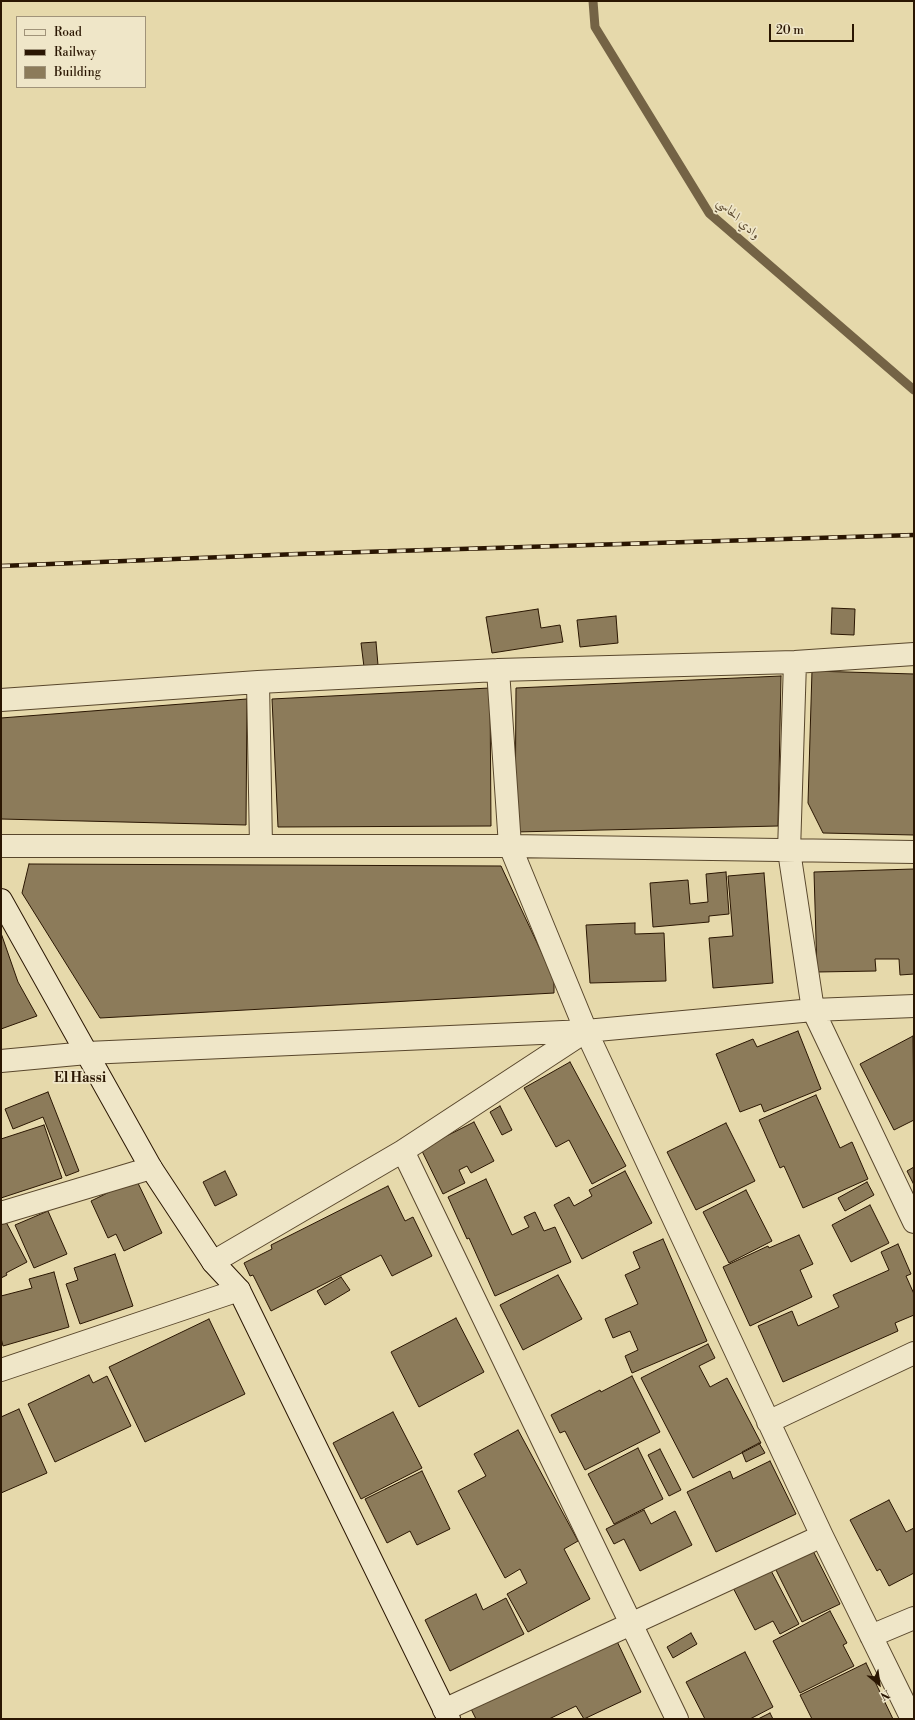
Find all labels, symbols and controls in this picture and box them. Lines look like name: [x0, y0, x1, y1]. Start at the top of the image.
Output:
legend: [16, 16, 146, 88]
scale bar: [771, 16, 856, 42]
text: 20 m: [776, 23, 804, 38]
text: Road: [54, 25, 82, 40]
text: Railway: [54, 45, 96, 60]
text: Building: [54, 65, 101, 80]
water label: وادي الحاسي: [713, 195, 763, 243]
district label: El Hassi: [54, 1071, 106, 1087]
north arrow: [859, 1664, 899, 1704]
text: N: [878, 1686, 892, 1703]

